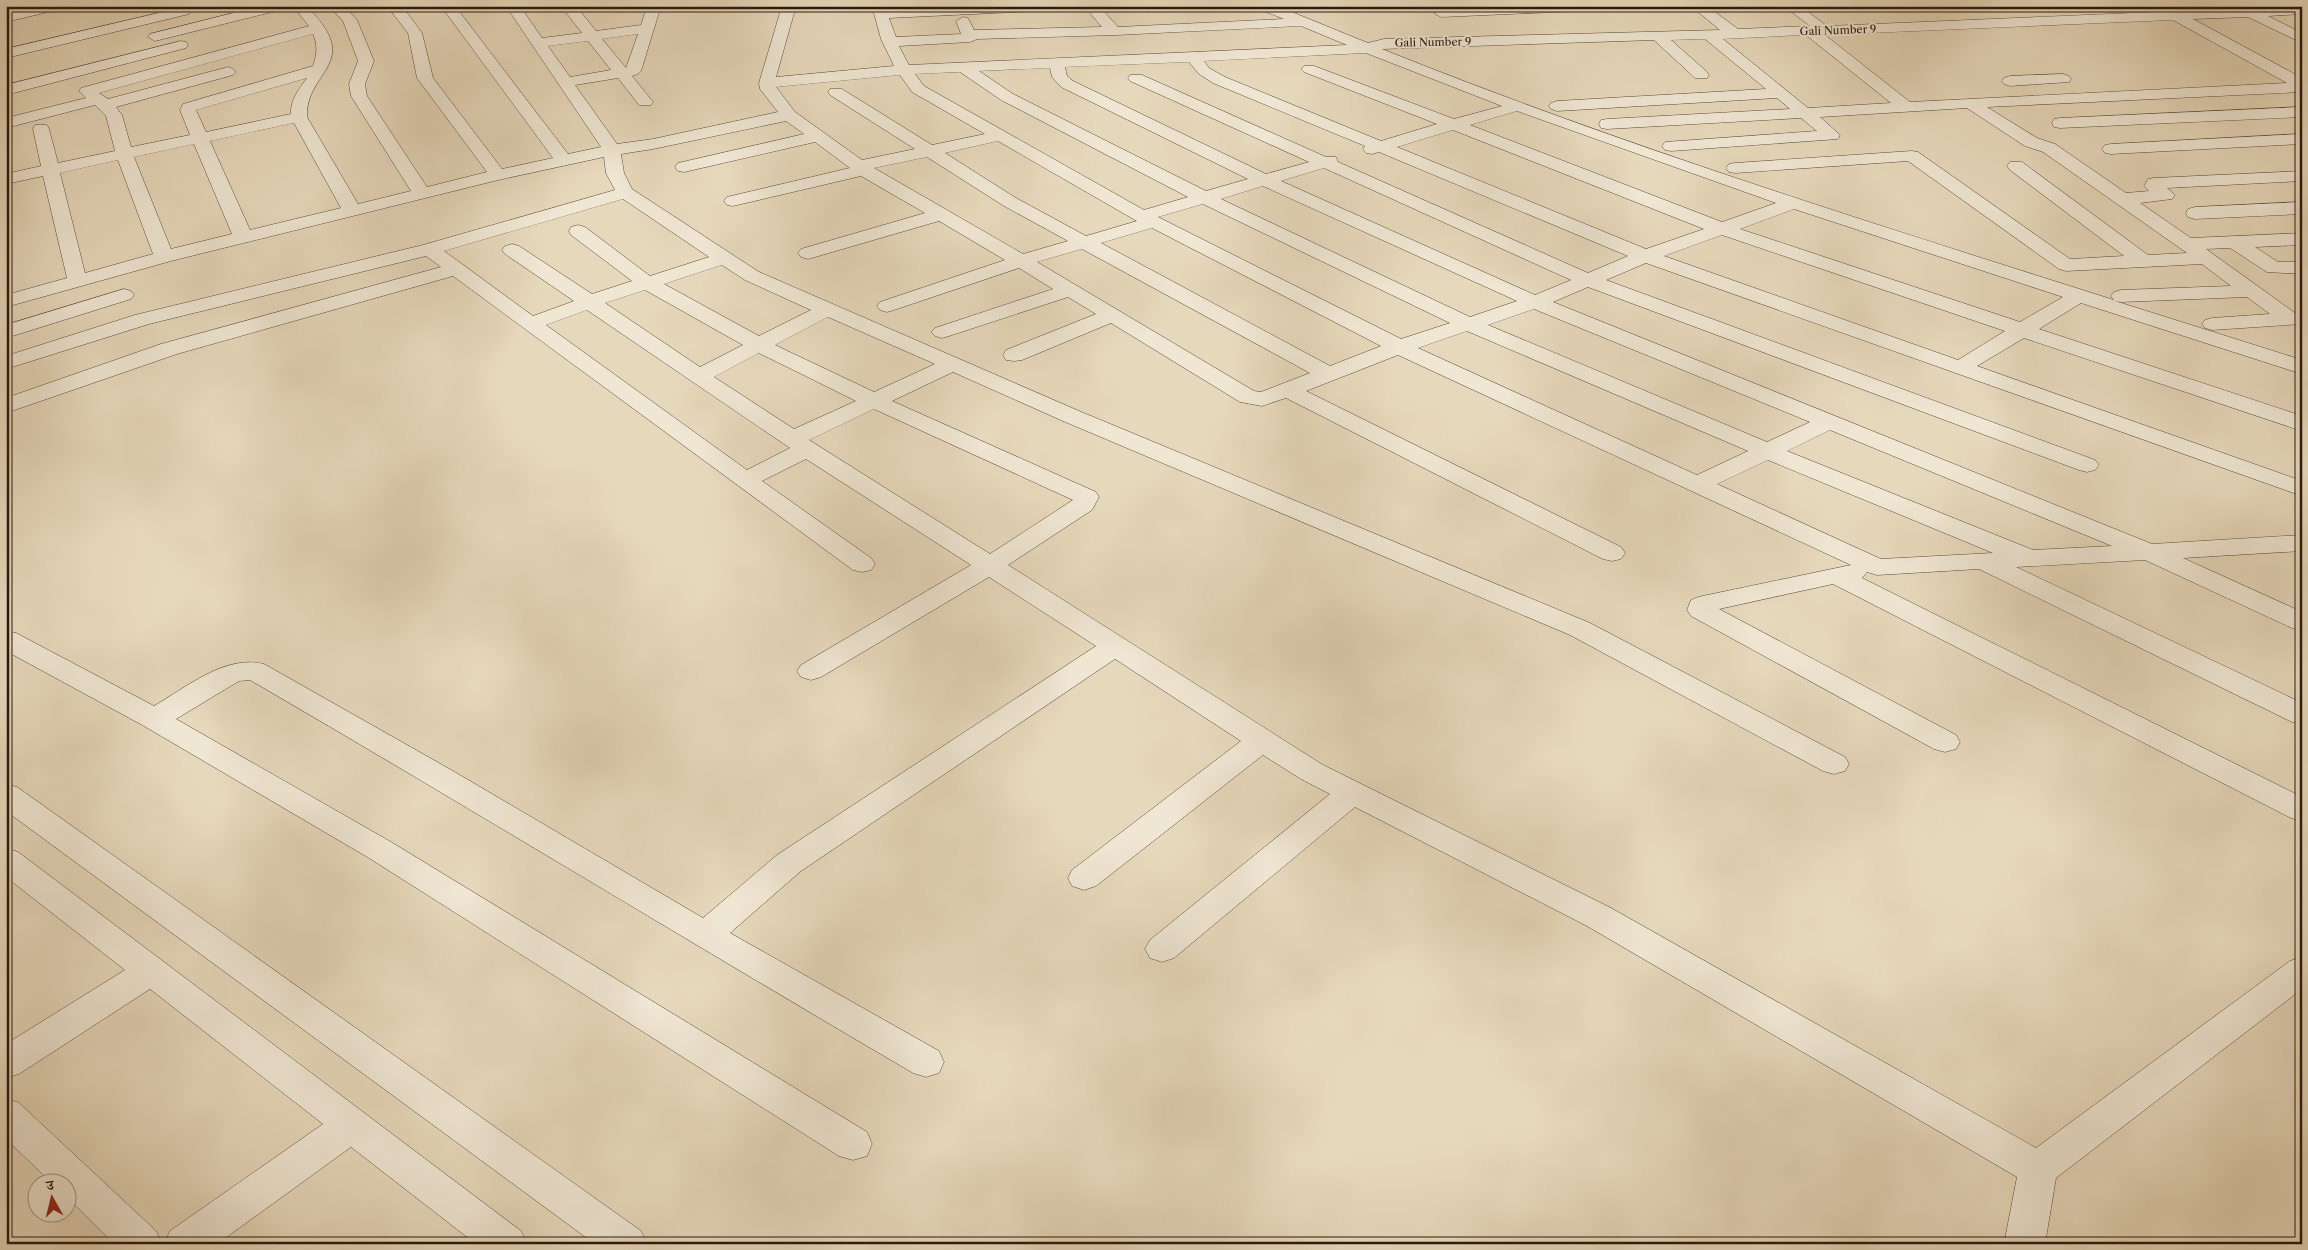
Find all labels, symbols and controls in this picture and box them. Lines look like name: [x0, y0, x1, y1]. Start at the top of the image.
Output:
street label: Gali Number 9: [1799, 22, 1877, 38]
street label: Gali Number 9: [1395, 34, 1471, 50]
north arrow: [28, 1172, 78, 1222]
text: उ: [44, 1176, 56, 1195]

